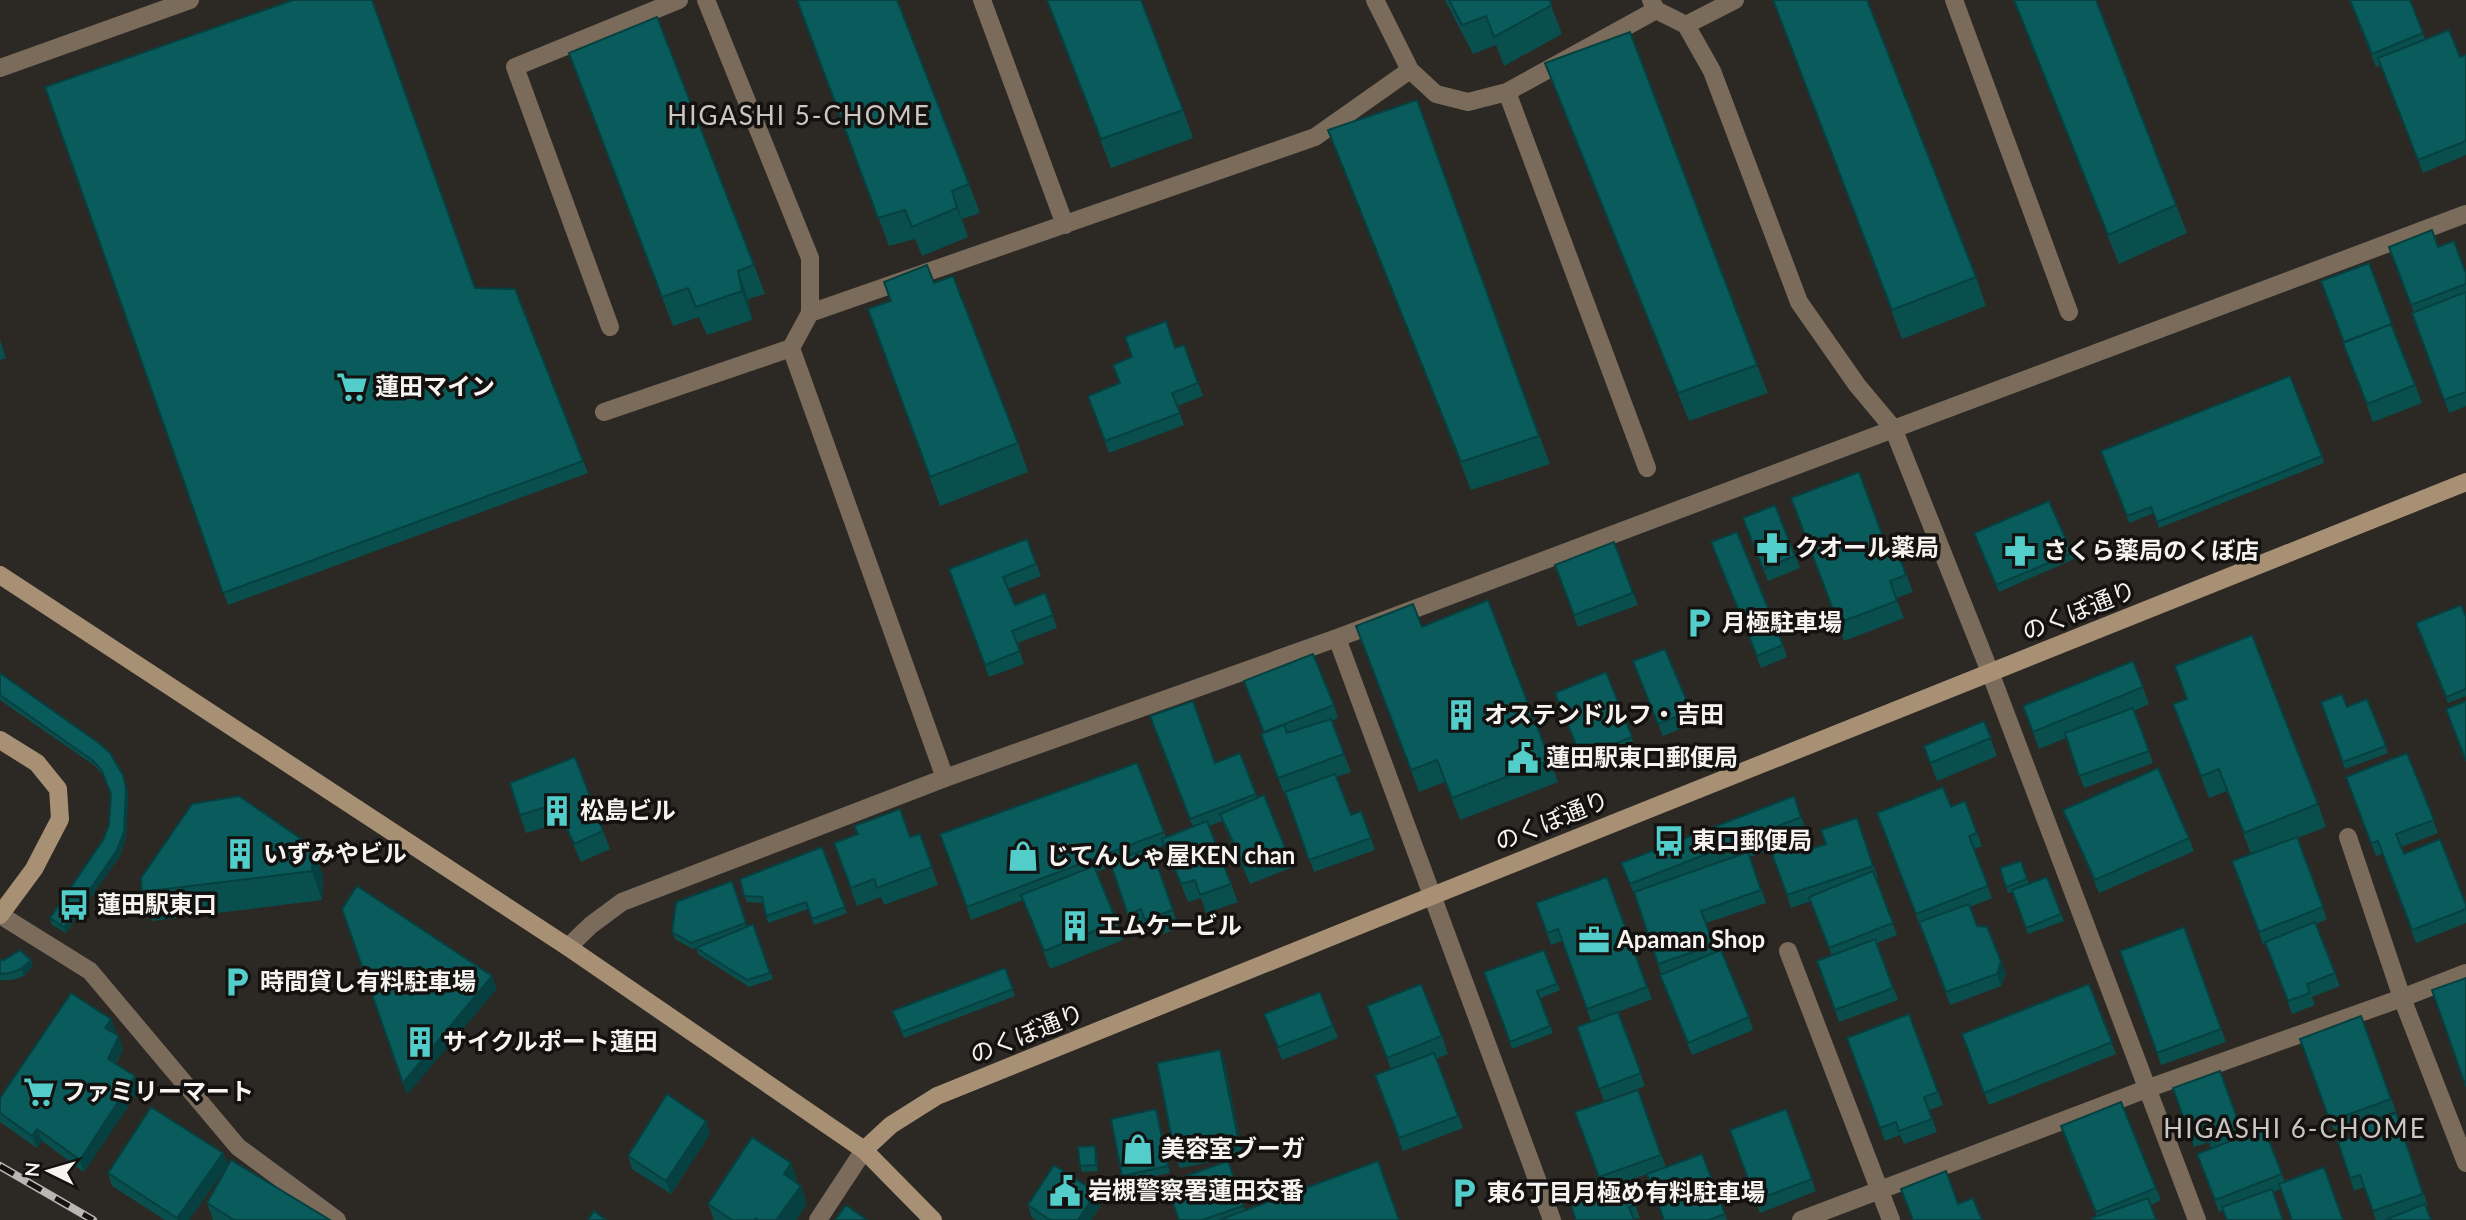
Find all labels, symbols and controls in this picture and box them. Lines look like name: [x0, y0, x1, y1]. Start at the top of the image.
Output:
district label: HIGASHI 5-CHOME: [667, 99, 931, 131]
supermarket icon: 蓮田マイン: [335, 370, 369, 404]
place label: 蓮田マイン: [375, 371, 495, 400]
pharmacy icon: クオール薬局: [1755, 531, 1789, 565]
place label: クオール薬局: [1795, 532, 1939, 561]
pharmacy icon: さくら薬局のくぼ店: [2003, 534, 2037, 568]
place label: さくら薬局のくぼ店: [2043, 535, 2259, 564]
street label: のくぼ通り: [2017, 574, 2140, 646]
parking icon: 月極駐車場: [1682, 606, 1716, 640]
place label: 月極駐車場: [1722, 607, 1842, 636]
building icon: オステンドルフ・吉田: [1444, 698, 1478, 732]
place label: オステンドルフ・吉田: [1484, 699, 1724, 728]
public building icon: 蓮田駅東口郵便局: [1506, 741, 1540, 775]
place label: 蓮田駅東口郵便局: [1546, 742, 1738, 771]
street label: のくぼ通り: [1490, 784, 1613, 856]
building icon: 松島ビル: [540, 794, 574, 828]
place label: 松島ビル: [580, 795, 676, 824]
bus stop icon: 東口郵便局: [1652, 824, 1686, 858]
place label: 東口郵便局: [1692, 825, 1812, 854]
building icon: いずみやビル: [223, 837, 257, 871]
place label: いずみやビル: [263, 838, 407, 867]
shop icon: じてんしゃ屋KEN chan: [1006, 839, 1040, 873]
place label: じてんしゃ屋KEN chan: [1046, 840, 1295, 869]
bus stop icon: 蓮田駅東口: [57, 888, 91, 922]
place label: 蓮田駅東口: [97, 889, 217, 918]
building icon: エムケービル: [1058, 909, 1092, 943]
place label: エムケービル: [1098, 910, 1242, 939]
office icon: Apaman Shop: [1577, 923, 1611, 957]
place label: Apaman Shop: [1616, 924, 1765, 953]
parking icon: 時間貸し有料駐車場: [220, 965, 254, 999]
place label: 時間貸し有料駐車場: [260, 966, 476, 995]
street label: のくぼ通り: [965, 997, 1088, 1069]
building icon: サイクルポート蓮田: [403, 1025, 437, 1059]
place label: サイクルポート蓮田: [443, 1026, 658, 1055]
supermarket icon: ファミリーマート: [22, 1075, 56, 1109]
place label: ファミリーマート: [62, 1076, 254, 1105]
district label: HIGASHI 6-CHOME: [2163, 1112, 2427, 1144]
shop icon: 美容室ブーガ: [1121, 1132, 1155, 1166]
place label: 美容室ブーガ: [1161, 1133, 1305, 1162]
north arrow: [14, 1136, 84, 1206]
text: N: [19, 1161, 44, 1178]
public building icon: 岩槻警察署蓮田交番: [1048, 1174, 1082, 1208]
place label: 岩槻警察署蓮田交番: [1088, 1175, 1304, 1204]
parking icon: 東6丁目月極め有料駐車場: [1447, 1176, 1481, 1210]
place label: 東6丁目月極め有料駐車場: [1487, 1177, 1765, 1206]

